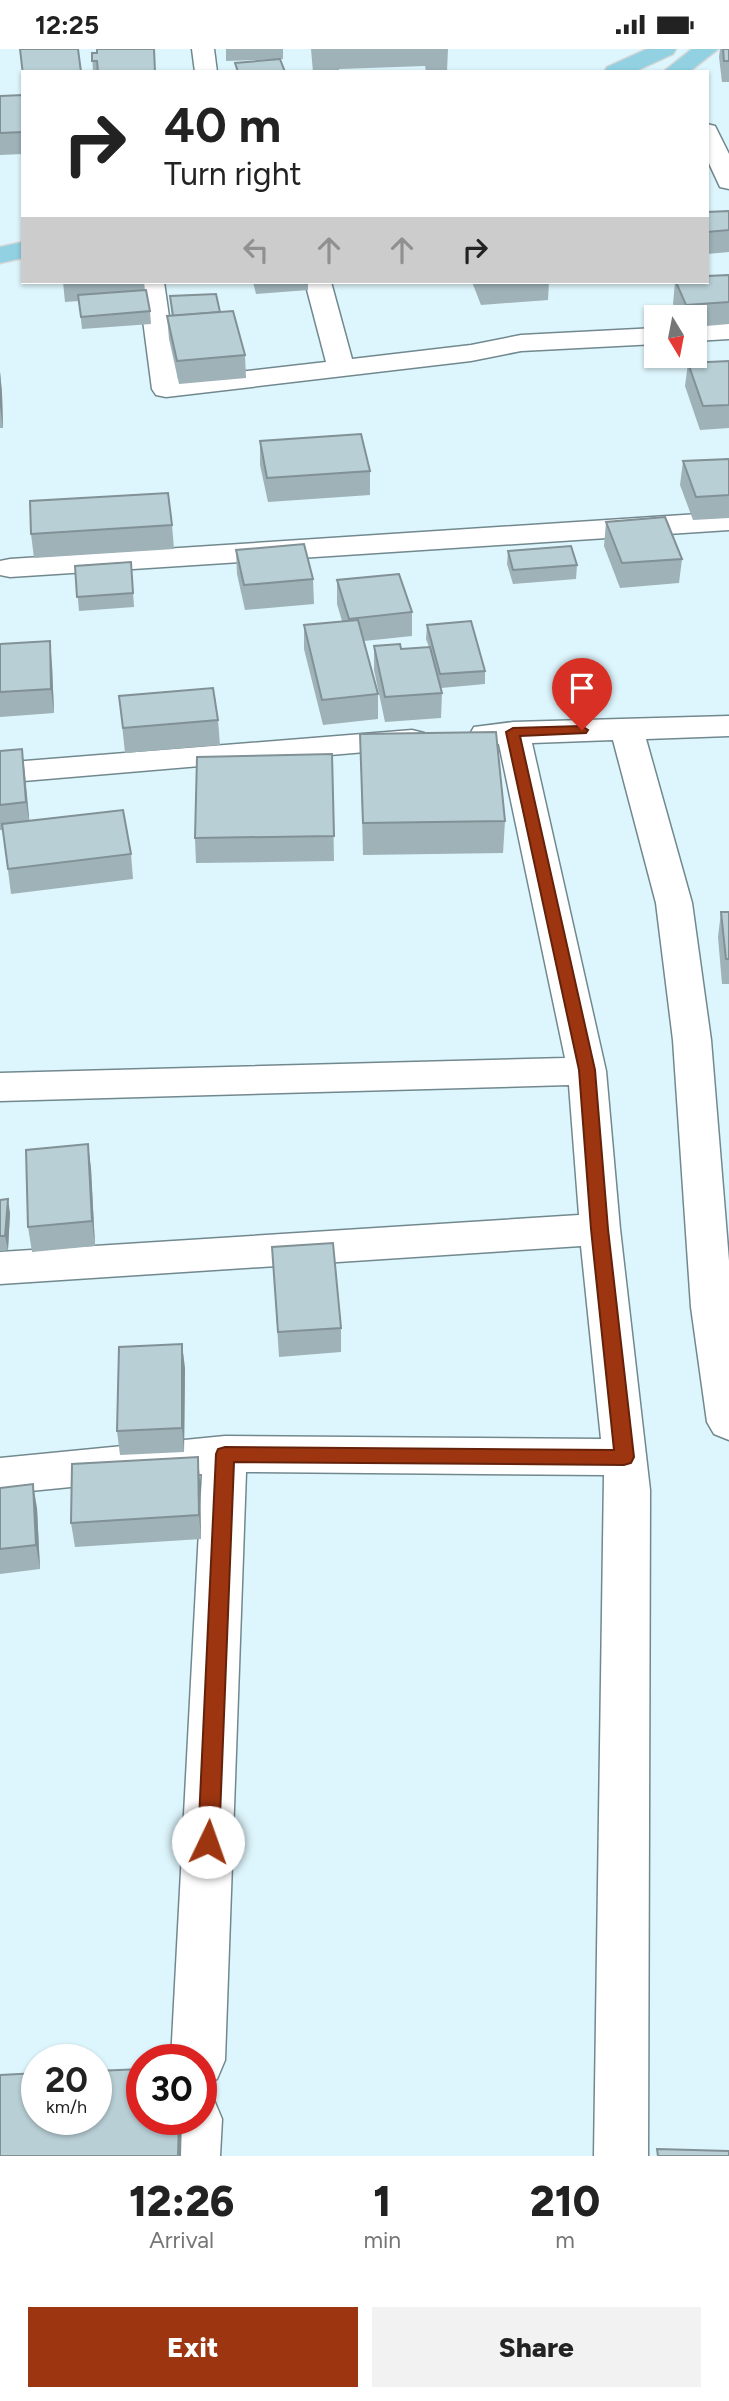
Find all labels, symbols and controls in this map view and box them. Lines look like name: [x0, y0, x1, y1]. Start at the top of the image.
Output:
text: 12:25: [35, 9, 99, 41]
text: 40 m: [164, 95, 281, 154]
icon: right: [49, 98, 140, 189]
text: Turn right: [164, 155, 302, 193]
icon: left: [237, 231, 275, 269]
icon: ahead: [310, 231, 348, 269]
icon: ahead: [383, 231, 421, 269]
icon: right: [456, 231, 494, 269]
north arrow: [644, 305, 707, 367]
map controls: [644, 305, 707, 368]
pin: [552, 658, 612, 730]
icon: arrive: [563, 669, 601, 707]
position arrow: [171, 1805, 245, 1879]
speed limit sign: 30: [126, 2044, 217, 2135]
text: 20: [45, 2059, 88, 2101]
text: km/h: [46, 2096, 87, 2118]
text: 12:26: [129, 2176, 234, 2227]
text: 1: [373, 2176, 391, 2227]
text: 210: [530, 2176, 600, 2227]
text: Arrival: [149, 2226, 214, 2254]
text: min: [363, 2226, 401, 2254]
text: m: [555, 2226, 575, 2254]
button: Exit: [28, 2307, 358, 2387]
button: Share: [372, 2307, 701, 2387]

